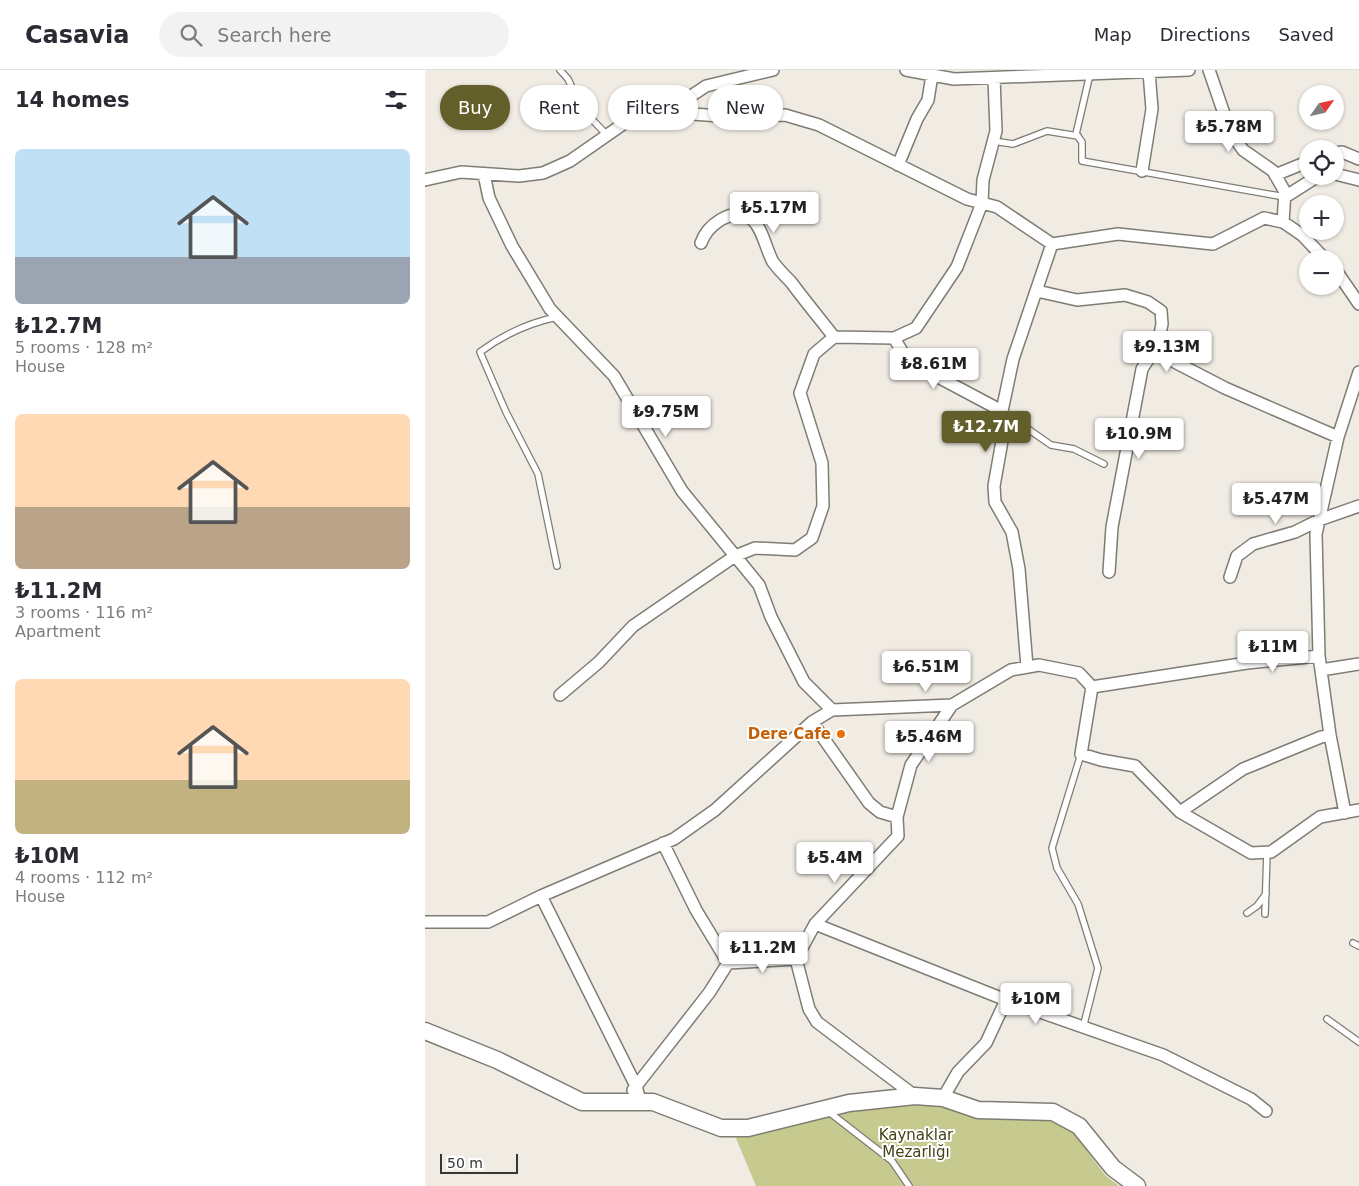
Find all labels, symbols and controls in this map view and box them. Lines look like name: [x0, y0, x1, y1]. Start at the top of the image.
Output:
search box: [159, 12, 509, 57]
text: Casavia: [25, 21, 129, 49]
icon: search: [177, 21, 205, 49]
text: Search here: [217, 24, 332, 46]
text: Map: [1094, 24, 1132, 45]
text: Directions: [1160, 24, 1250, 45]
text: Saved: [1278, 24, 1334, 45]
chip: Buy: [440, 85, 510, 130]
chip: Rent: [520, 85, 598, 130]
chip: Filters: [608, 85, 698, 130]
chip: New: [708, 85, 783, 130]
north arrow: [1299, 85, 1344, 130]
map controls: [1299, 85, 1344, 295]
icon: filters: [382, 86, 410, 114]
text: 14 homes: [15, 88, 130, 112]
pin: ₺5.78M: [1188, 111, 1270, 153]
text: ₺5.78M: [1196, 117, 1262, 136]
button: locate: [1299, 140, 1344, 185]
icon: home: [168, 182, 258, 272]
pin: ₺5.17M: [733, 191, 815, 234]
button: +: [1299, 195, 1344, 240]
text: ₺5.17M: [741, 198, 807, 217]
button: −: [1299, 250, 1344, 295]
text: ₺12.7M: [15, 314, 102, 338]
pin: ₺9.13M: [1126, 330, 1208, 373]
text: ₺9.13M: [1134, 337, 1200, 356]
text: 5 rooms · 128 m²: [15, 338, 153, 357]
pin: ₺8.61M: [893, 348, 975, 390]
text: ₺8.61M: [901, 354, 967, 373]
text: House: [15, 357, 65, 376]
pin: ₺9.75M: [625, 396, 707, 438]
text: ₺9.75M: [633, 402, 699, 421]
pin: ₺12.7M: [945, 410, 1027, 453]
text: ₺12.7M: [953, 417, 1019, 436]
pin: ₺10.9M: [1098, 418, 1180, 460]
text: ₺10.9M: [1106, 424, 1172, 443]
icon: home: [168, 447, 258, 537]
pin: ₺5.47M: [1235, 482, 1317, 525]
text: ₺5.47M: [1243, 489, 1309, 508]
text: ₺11.2M: [15, 579, 102, 603]
text: 3 rooms · 116 m²: [15, 603, 153, 622]
text: Apartment: [15, 622, 101, 641]
pin: ₺11M: [1243, 630, 1303, 673]
text: ₺11M: [1248, 637, 1298, 656]
pin: ₺6.51M: [885, 650, 967, 693]
text: ₺6.51M: [893, 657, 959, 676]
icon: home: [168, 712, 258, 802]
pin: ₺5.46M: [888, 720, 970, 763]
place label: Dere Cafe: [748, 725, 831, 743]
text: ₺5.46M: [896, 727, 962, 746]
marker: Dere Cafe: [835, 728, 847, 740]
pin: ₺5.4M: [800, 842, 870, 884]
text: ₺10M: [15, 844, 80, 868]
text: ₺5.4M: [807, 848, 863, 867]
text: 4 rooms · 112 m²: [15, 868, 153, 887]
text: House: [15, 887, 65, 906]
pin: ₺11.2M: [722, 932, 804, 974]
text: ₺11.2M: [730, 938, 796, 957]
pin: ₺10M: [1006, 982, 1066, 1025]
text: ₺10M: [1011, 989, 1061, 1008]
park label: Kaynaklar Mezarlığı: [879, 1126, 954, 1161]
scale bar: [440, 1151, 517, 1174]
text: 50 m: [447, 1155, 483, 1171]

